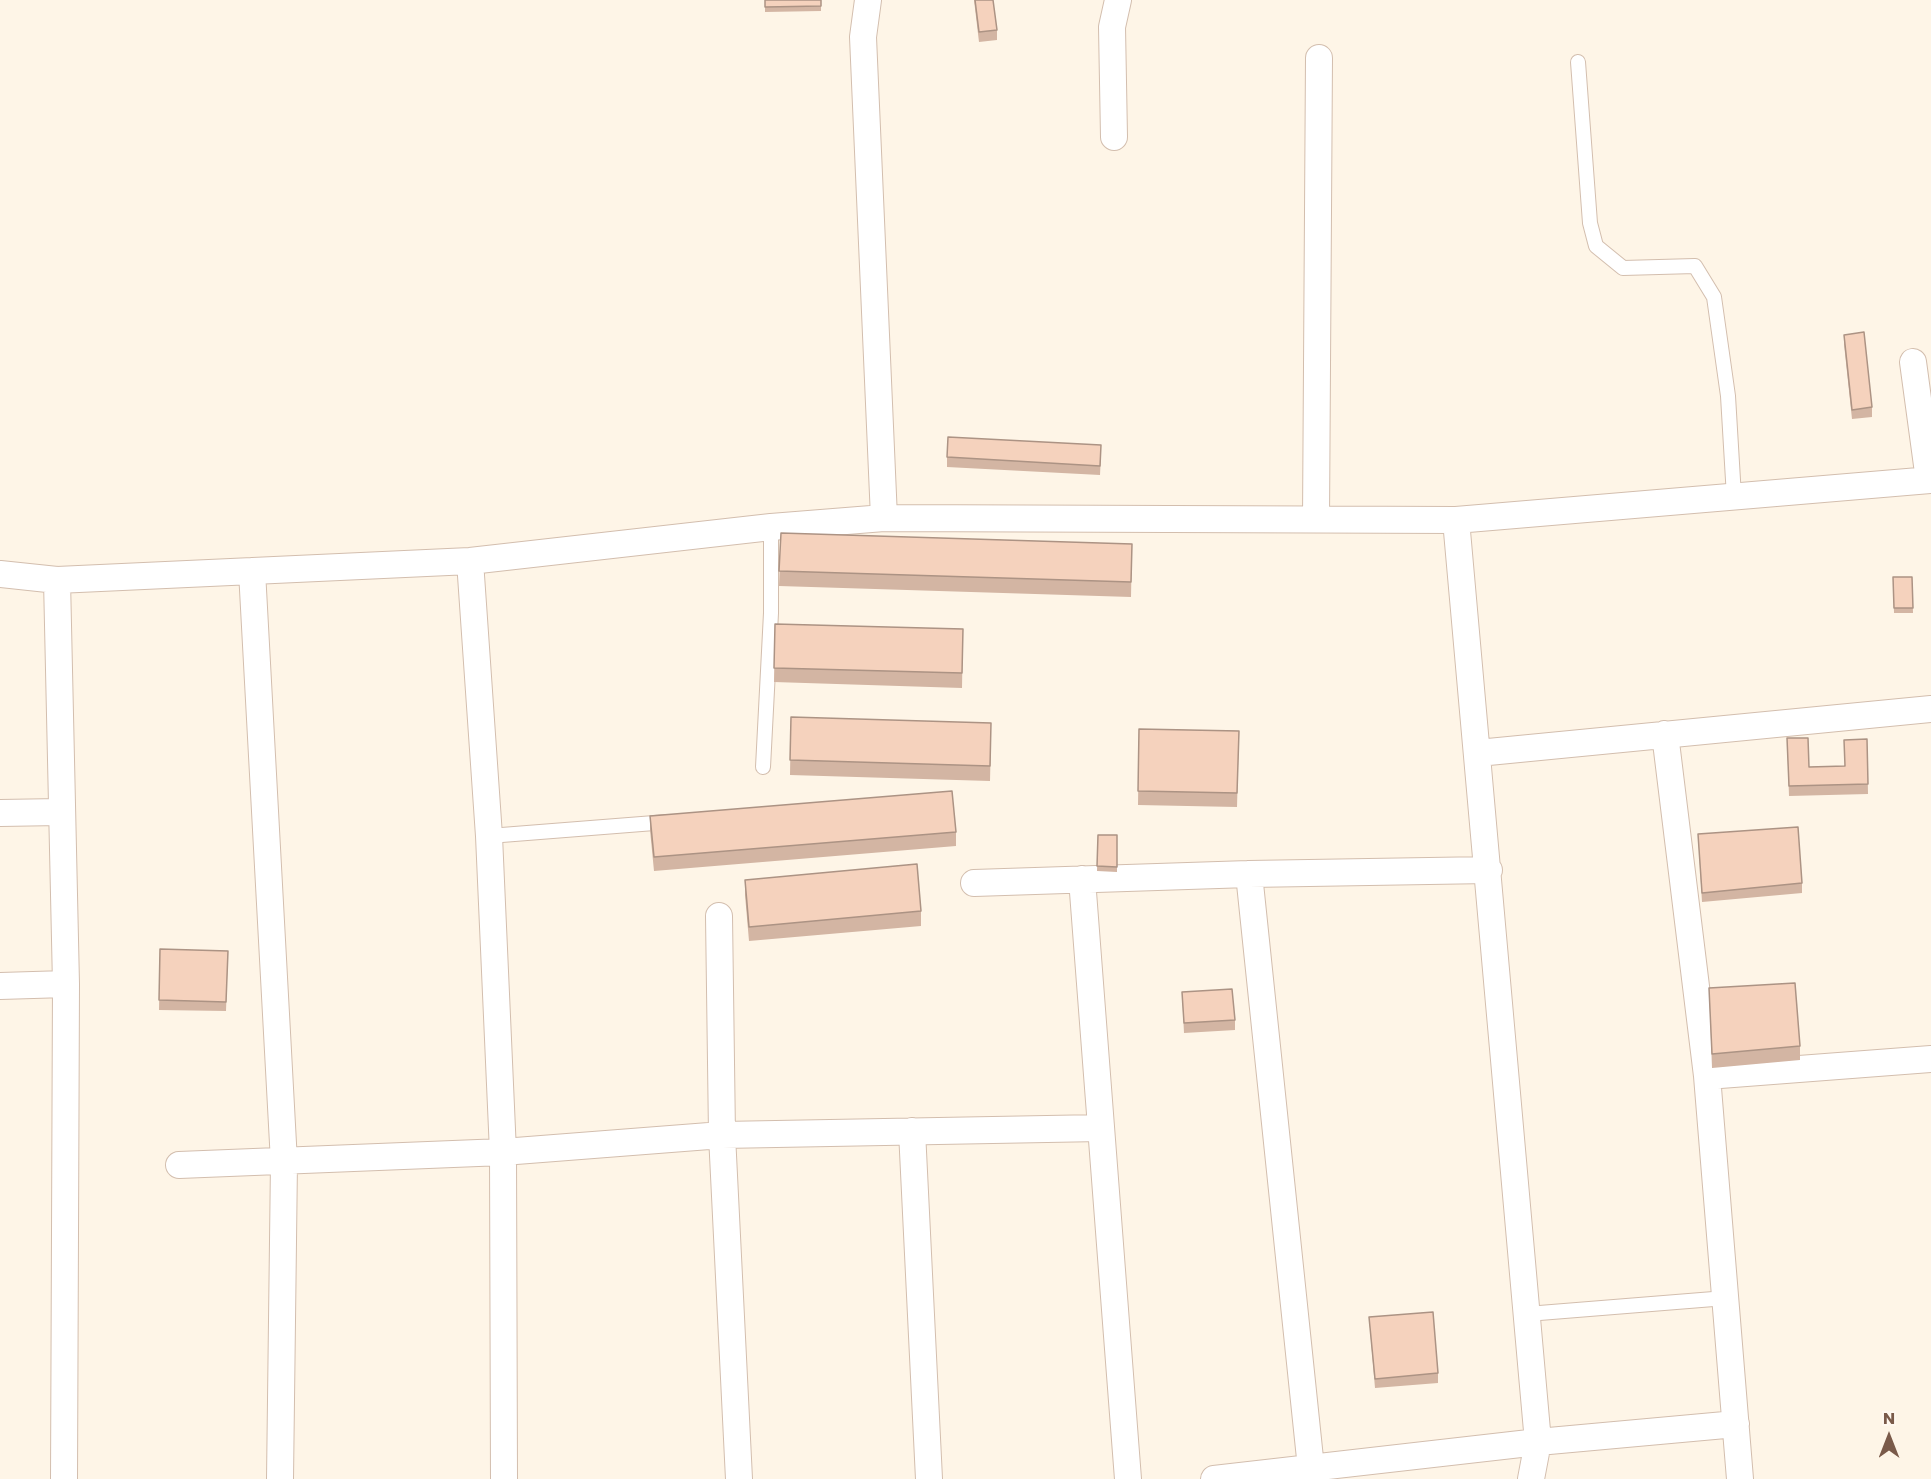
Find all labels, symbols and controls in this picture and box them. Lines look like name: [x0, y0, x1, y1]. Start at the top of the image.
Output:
north arrow: [1859, 1407, 1919, 1467]
text: N: [1883, 1407, 1895, 1430]

